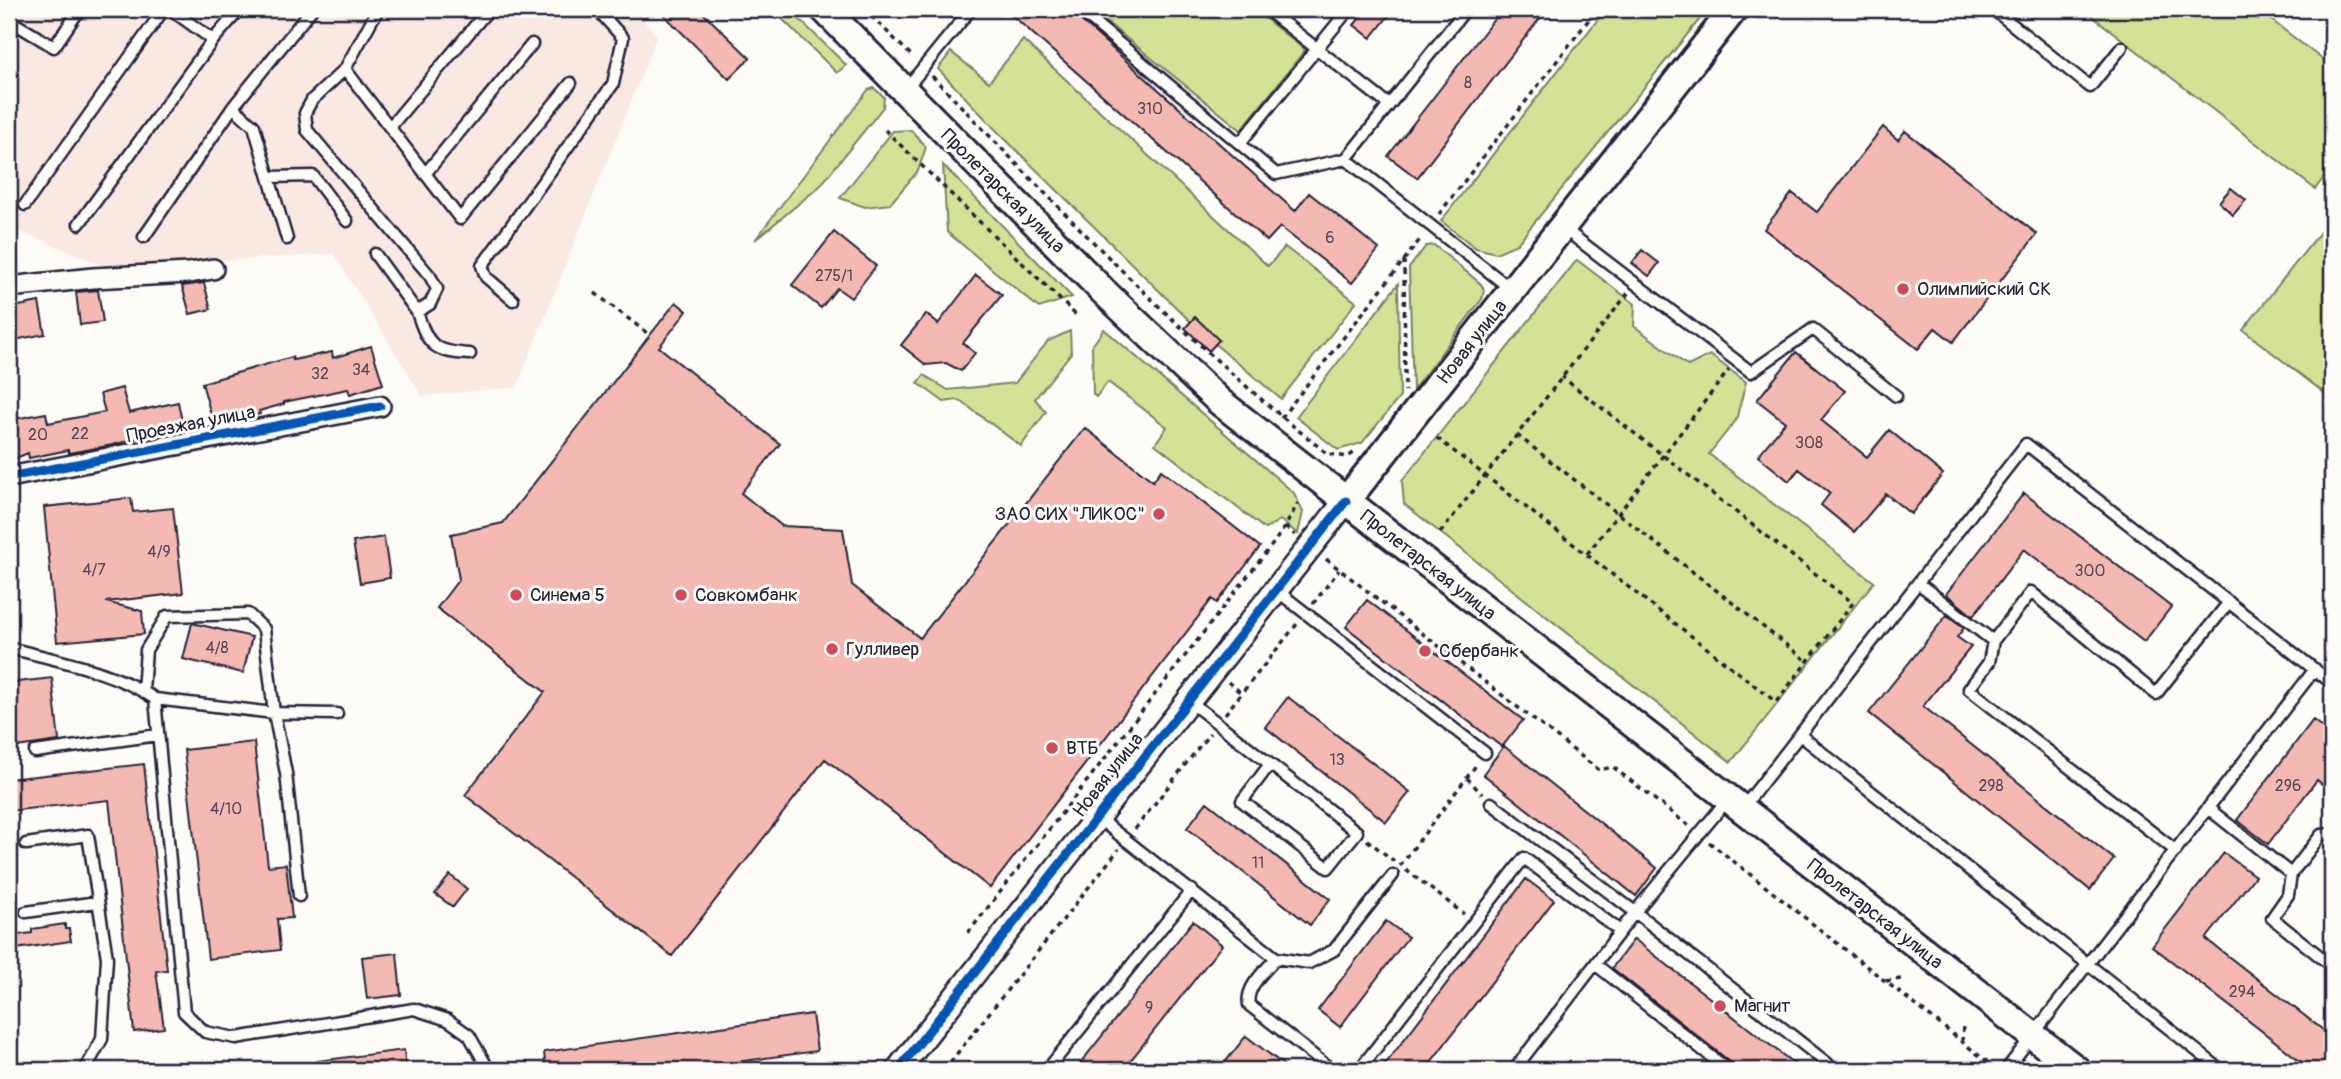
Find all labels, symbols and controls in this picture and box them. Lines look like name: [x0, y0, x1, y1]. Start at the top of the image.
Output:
house number: 8: [1464, 73, 1472, 93]
house number: 310: [1137, 99, 1163, 119]
street label: Пролетарская улица: [936, 124, 1070, 258]
house number: 6: [1325, 228, 1335, 248]
house number: 275/1: [815, 266, 853, 286]
place label: Олимпийский СК: [1917, 277, 2051, 301]
marker: Олимпийский СК: [1895, 281, 1911, 297]
street label: Новая улица: [1432, 295, 1513, 389]
house number: 34: [352, 360, 370, 380]
house number: 32: [311, 364, 329, 384]
street label: Проезжая улица: [125, 400, 257, 448]
house number: 22: [71, 424, 89, 444]
house number: 20: [28, 425, 48, 445]
house number: 308: [1795, 433, 1823, 453]
place label: ЗАО СИХ "ЛИКОС": [995, 502, 1145, 526]
street label: Пролетарская улица: [1355, 504, 1501, 626]
marker: ЗАО СИХ "ЛИКОС": [1151, 506, 1167, 522]
house number: 4/9: [147, 542, 171, 562]
house number: 4/7: [82, 560, 106, 580]
house number: 300: [2075, 561, 2105, 581]
place label: Синема 5: [530, 583, 605, 607]
place label: Совкомбанк: [695, 583, 798, 607]
marker: Синема 5: [508, 587, 524, 603]
marker: Совкомбанк: [673, 587, 689, 603]
place label: Гулливер: [846, 637, 919, 661]
house number: 4/8: [205, 638, 229, 658]
place label: Сбербанк: [1439, 639, 1519, 663]
marker: Гулливер: [824, 641, 840, 657]
marker: Сбербанк: [1417, 643, 1433, 659]
street label: Новая улица: [1068, 728, 1149, 822]
place label: ВТБ: [1066, 736, 1099, 760]
marker: ВТБ: [1044, 740, 1060, 756]
house number: 13: [1329, 750, 1345, 770]
house number: 298: [1978, 776, 2004, 796]
house number: 296: [2275, 776, 2301, 796]
house number: 4/10: [210, 799, 242, 819]
house number: 11: [1252, 853, 1264, 873]
street label: Пролетарская улица: [1802, 853, 1948, 975]
house number: 294: [2229, 982, 2255, 1002]
place label: Магнит: [1734, 994, 1791, 1018]
house number: 9: [1145, 998, 1153, 1018]
marker: Магнит: [1712, 998, 1728, 1014]

